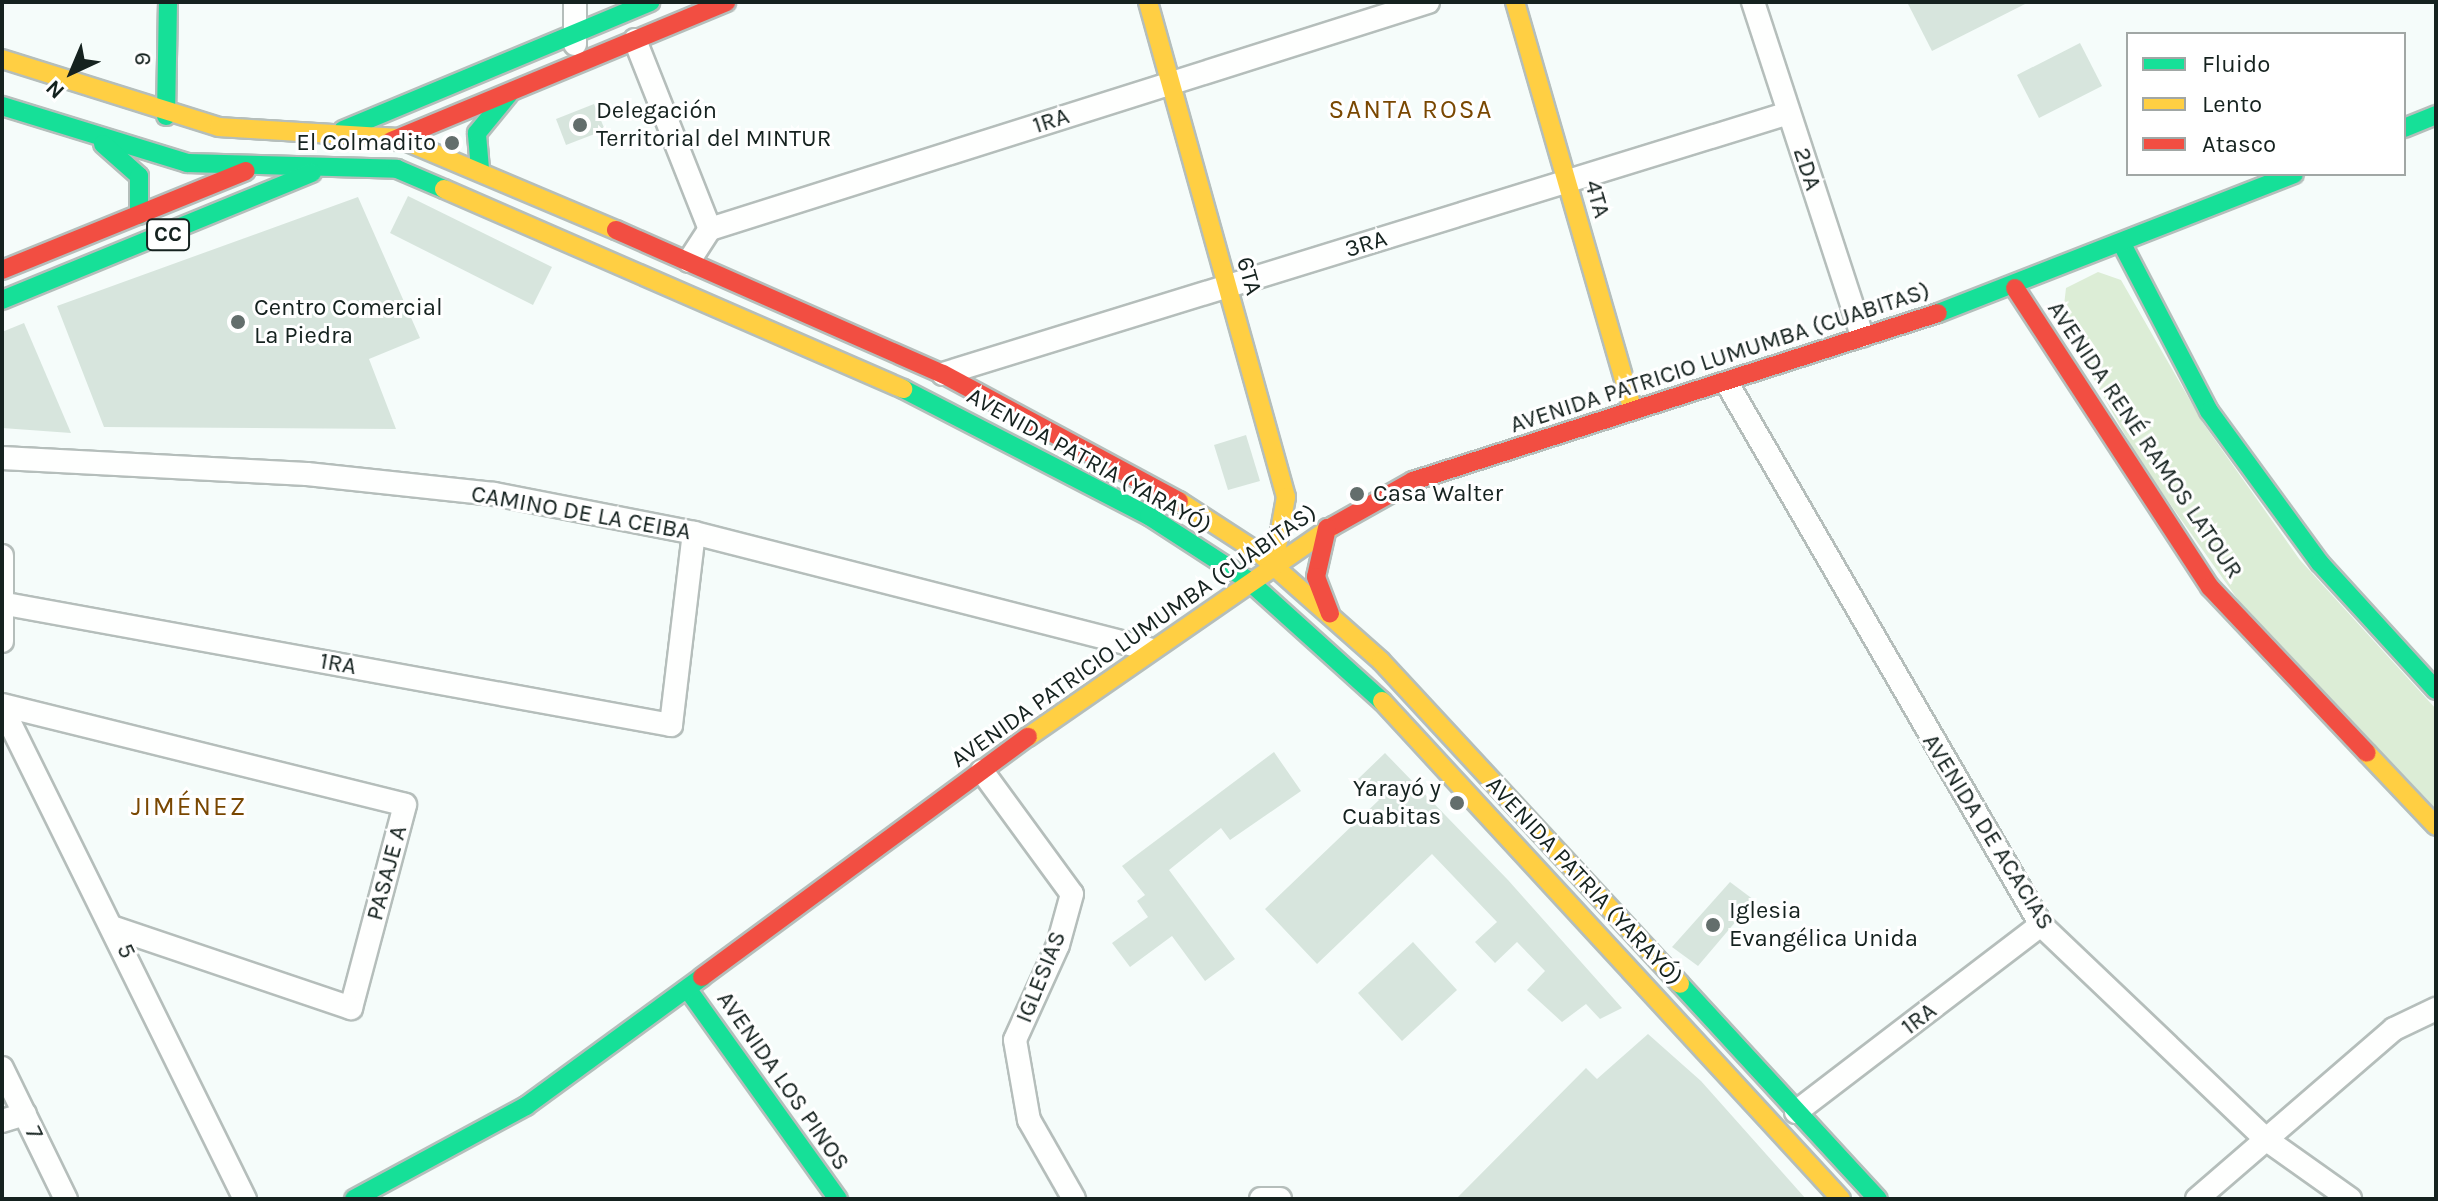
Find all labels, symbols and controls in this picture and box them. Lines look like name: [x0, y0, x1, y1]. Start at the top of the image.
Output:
north arrow: [32, 32, 112, 112]
legend: [2126, 32, 2406, 176]
text: Fluido: [2202, 50, 2270, 78]
street label: 9: [128, 52, 158, 66]
text: N: [41, 74, 70, 104]
text: Lento: [2202, 90, 2262, 118]
district label: SANTA ROSA: [1329, 94, 1493, 126]
place label: Delegación Territorial del MINTUR: [596, 97, 831, 153]
street label: 1RA: [1029, 102, 1073, 140]
marker: Delegación Territorial del MINTUR: [571, 116, 589, 134]
place label: El Colmadito: [296, 129, 436, 157]
text: Atasco: [2202, 130, 2276, 158]
marker: El Colmadito: [443, 134, 461, 152]
street label: 2DA: [1787, 144, 1827, 194]
street label: 4TA: [1578, 177, 1616, 221]
road number: CC: [146, 217, 190, 253]
street label: 3RA: [1341, 224, 1391, 264]
street label: 6TA: [1230, 253, 1268, 299]
street label: AVENIDA PATRICIO LUMUMBA (CUABITAS): [1507, 276, 1933, 440]
place label: Centro Comercial La Piedra: [254, 294, 443, 350]
street label: AVENIDA RENÉ RAMOS LATOUR: [2041, 296, 2249, 584]
marker: Centro Comercial La Piedra: [229, 313, 247, 331]
street label: AVENIDA PATRIA (YARAYÓ): [962, 382, 1216, 540]
street label: CAMINO DE LA CEIBA: [469, 479, 693, 547]
place label: Casa Walter: [1373, 480, 1503, 508]
marker: Casa Walter: [1348, 485, 1366, 503]
street label: AVENIDA PATRICIO LUMUMBA (CUABITAS): [946, 498, 1322, 774]
street label: 1RA: [318, 647, 358, 681]
street label: AVENIDA DE ACACIAS: [1916, 729, 2060, 935]
street label: AVENIDA PATRIA (YARAYÓ): [1480, 771, 1688, 991]
place label: Yarayó y Cuabitas: [1342, 775, 1441, 831]
district label: JIMÉNEZ: [131, 791, 247, 823]
marker: Yarayó y Cuabitas: [1448, 794, 1466, 812]
street label: PASAJE A: [361, 822, 413, 924]
place label: Iglesia Evangélica Unida: [1729, 897, 1918, 953]
marker: Iglesia Evangélica Unida: [1704, 916, 1722, 934]
street label: IGLESIAS: [1010, 927, 1072, 1027]
street label: 5: [110, 939, 142, 963]
street label: AVENIDA LOS PINOS: [710, 986, 856, 1176]
street label: 1RA: [1896, 997, 1942, 1041]
street label: 7: [19, 1122, 49, 1144]

